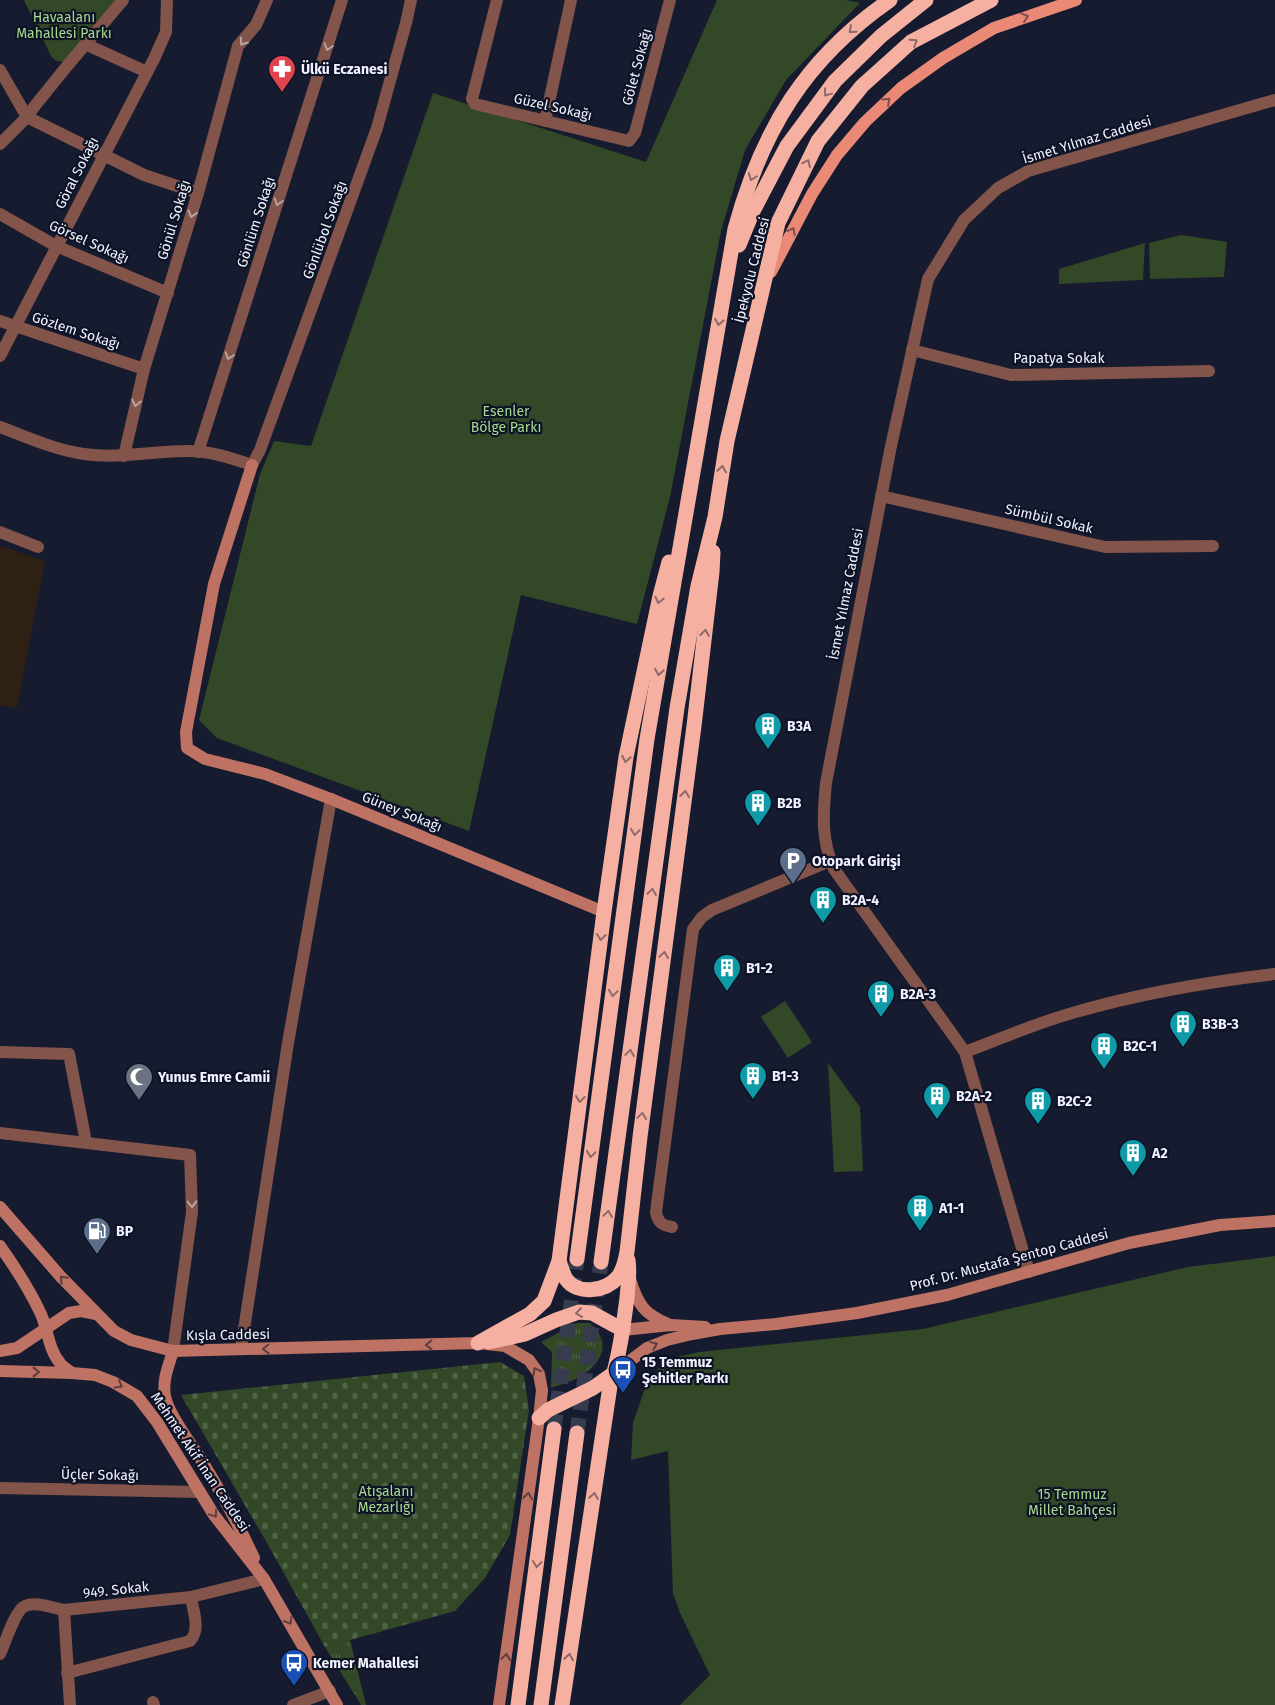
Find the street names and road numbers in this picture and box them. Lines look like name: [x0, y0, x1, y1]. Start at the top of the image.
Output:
street label: Gölet Sokağı: [619, 27, 655, 107]
street label: Güzel Sokağı: [512, 90, 594, 124]
street label: İsmet Yılmaz Caddesi: [1020, 111, 1153, 168]
street label: Göral Sokağı: [52, 134, 102, 212]
street label: Gönlüm Sokağı: [233, 174, 279, 270]
street label: Gönül Sokağı: [154, 178, 194, 262]
street label: Gönlübol Sokağı: [299, 179, 351, 281]
street label: İpekyolu Caddesi: [730, 215, 773, 325]
street label: Görsel Sokağı: [46, 217, 132, 267]
street label: Gözlem Sokağı: [30, 309, 122, 353]
street label: Papatya Sokak: [1013, 350, 1105, 367]
street label: Sümbül Sokak: [1003, 501, 1095, 538]
street label: İsmet Yılmaz Caddesi: [824, 527, 867, 661]
street label: Güney Sokağı: [359, 788, 445, 836]
street label: Prof. Dr. Mustafa Şentop Caddesi: [908, 1225, 1110, 1295]
street label: Kışla Caddesi: [186, 1326, 270, 1344]
street label: Mehmet Akif İnan Caddesi: [147, 1388, 254, 1535]
street label: Üçler Sokağı: [61, 1465, 139, 1484]
street label: 949. Sokak: [82, 1578, 151, 1602]

